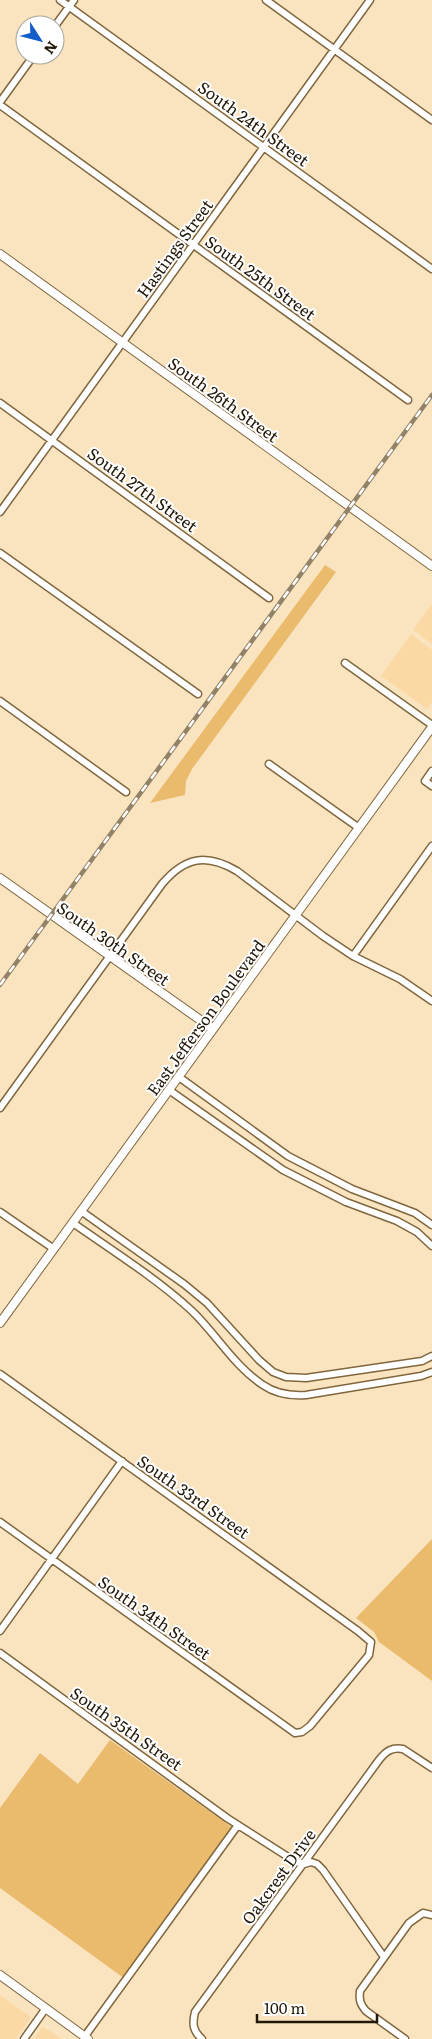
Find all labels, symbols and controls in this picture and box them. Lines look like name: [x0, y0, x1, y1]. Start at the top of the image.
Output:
north arrow: [15, 15, 65, 65]
text: N: [40, 38, 63, 59]
street label: South 24th Street: [194, 75, 315, 172]
street label: Hastings Street: [130, 194, 218, 302]
street label: South 25th Street: [201, 229, 322, 326]
street label: South 26th Street: [164, 351, 285, 448]
street label: South 27th Street: [83, 441, 203, 537]
street label: South 30th Street: [53, 895, 176, 991]
street label: East Jefferson Boulevard: [140, 934, 270, 1100]
street label: South 33rd Street: [133, 1448, 255, 1544]
street label: South 34th Street: [94, 1569, 216, 1665]
street label: South 35th Street: [66, 1680, 188, 1776]
street label: Oakcrest Drive: [235, 1823, 321, 1929]
scale bar: [257, 1992, 377, 2024]
text: 100 m: [264, 1996, 305, 2019]

